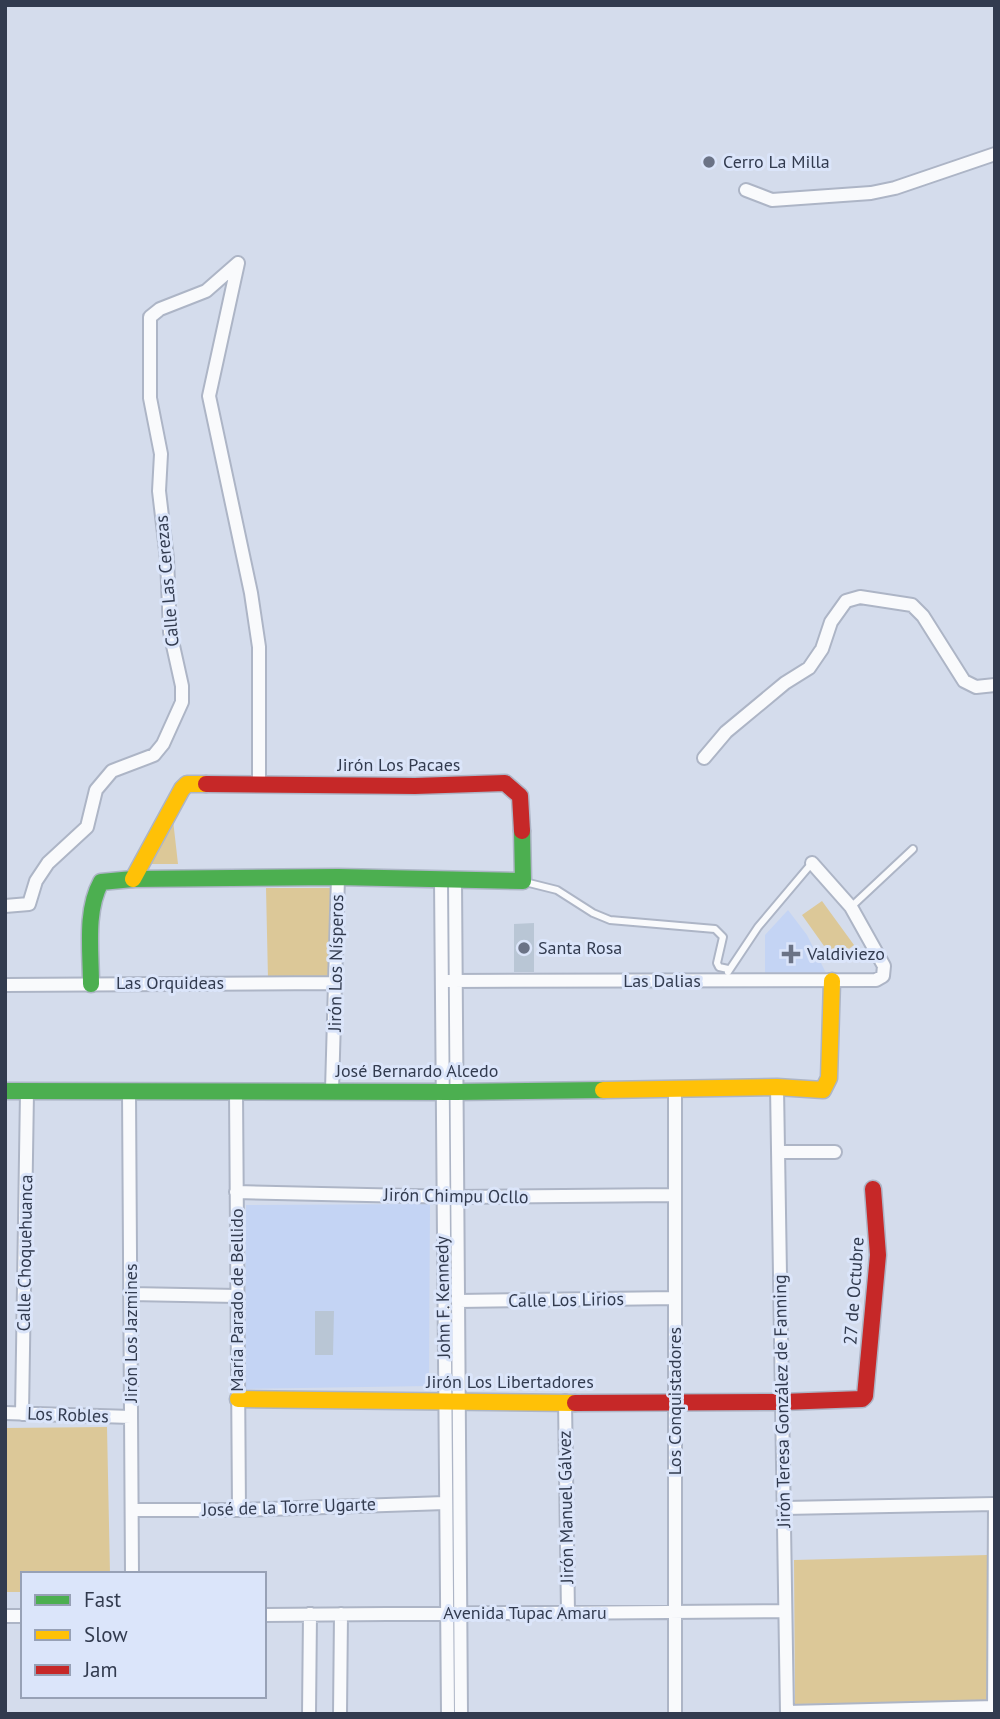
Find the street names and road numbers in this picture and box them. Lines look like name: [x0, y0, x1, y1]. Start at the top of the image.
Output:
street label: Calle Las Cerezas: [149, 514, 184, 648]
street label: Jirón Los Pacaes: [337, 753, 460, 776]
street label: Jirón Los Nísperos: [323, 894, 348, 1033]
street label: Las Dalias: [623, 969, 701, 992]
street label: Las Orquideas: [116, 971, 224, 994]
street label: José Bernardo Alcedo: [335, 1059, 498, 1082]
street label: Calle Choquehuanca: [12, 1174, 37, 1332]
street label: Jirón Chimpu Ocllo: [382, 1183, 529, 1208]
street label: María Parado de Bellido: [225, 1208, 248, 1392]
street label: John F. Kennedy: [430, 1235, 455, 1359]
street label: 27 de Octubre: [838, 1236, 869, 1346]
street label: Jirón Los Jazmines: [119, 1264, 142, 1403]
street label: Jirón Teresa González de Fanning: [768, 1274, 795, 1529]
street label: Calle Los Lirios: [508, 1287, 624, 1312]
street label: Los Conquistadores: [663, 1327, 686, 1475]
street label: Jirón Los Libertadores: [425, 1370, 594, 1393]
street label: Los Robles: [27, 1402, 109, 1427]
street label: Jirón Manuel Gálvez: [553, 1430, 578, 1585]
street label: José de la Torre Ugarte: [201, 1492, 376, 1521]
street label: Avenida Tupac Amaru: [443, 1601, 607, 1624]

